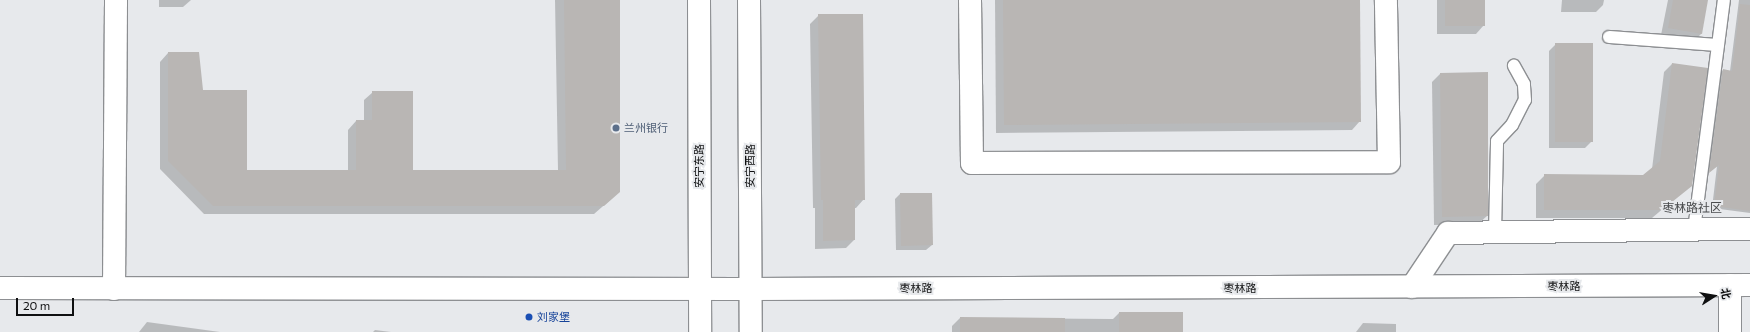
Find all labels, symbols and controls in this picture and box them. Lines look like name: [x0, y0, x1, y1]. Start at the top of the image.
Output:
place label: 兰州银行: [624, 121, 668, 135]
marker: 兰州银行: [611, 123, 621, 133]
street label: 安宁东路: [692, 144, 706, 188]
street label: 安宁西路: [743, 144, 757, 188]
district label: 枣林路社区: [1662, 201, 1722, 215]
north arrow: [1694, 276, 1734, 316]
street label: 枣林路: [1548, 279, 1580, 293]
street label: 枣林路: [900, 281, 932, 295]
street label: 枣林路: [1224, 281, 1256, 295]
text: 北: [1719, 287, 1734, 300]
scale bar: [18, 290, 76, 316]
text: 20 m: [23, 298, 50, 312]
place label: 刘家堡: [537, 310, 570, 324]
marker: 刘家堡: [524, 312, 534, 322]

